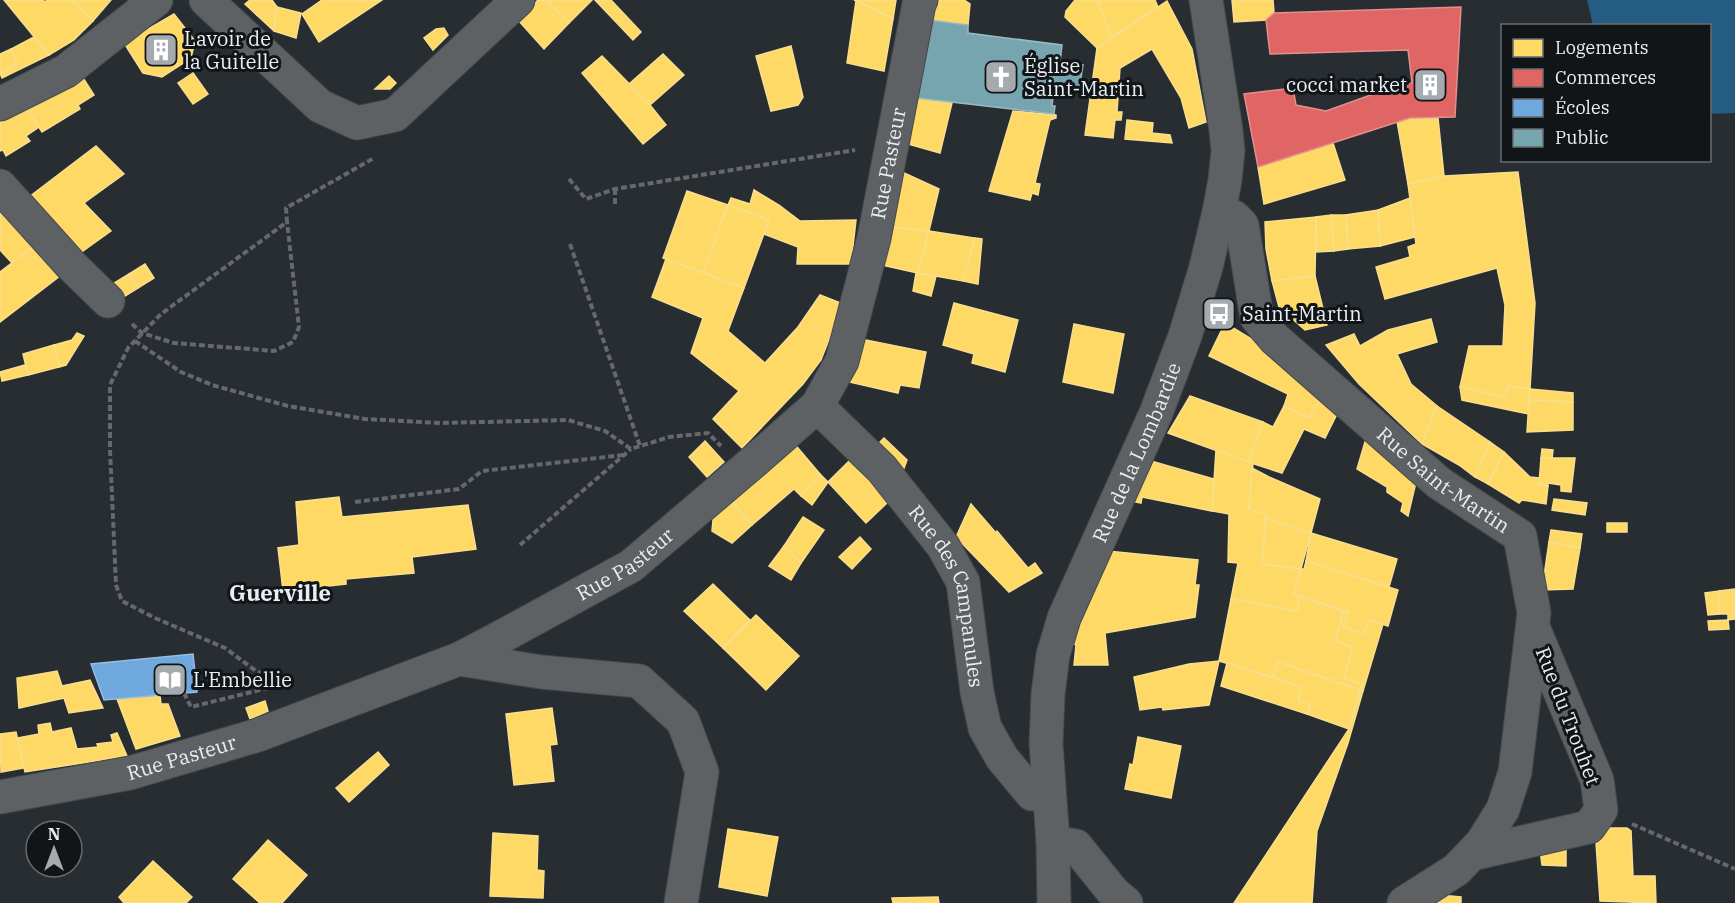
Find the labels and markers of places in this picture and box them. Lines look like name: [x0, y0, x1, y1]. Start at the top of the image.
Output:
place label: Lavoir de la Guitelle: [184, 25, 279, 75]
building icon: Lavoir de la Guitelle: [143, 32, 179, 68]
place label: Église Saint-Martin: [1024, 52, 1144, 102]
church icon: Église Saint-Martin: [983, 59, 1019, 95]
building icon: cocci market: [1412, 67, 1448, 103]
place label: cocci market: [1286, 71, 1407, 98]
bus stop icon: Saint-Martin: [1201, 296, 1237, 332]
place label: Saint-Martin: [1242, 300, 1362, 327]
library icon: L'Embellie: [152, 662, 188, 698]
place label: L'Embellie: [193, 666, 292, 693]

